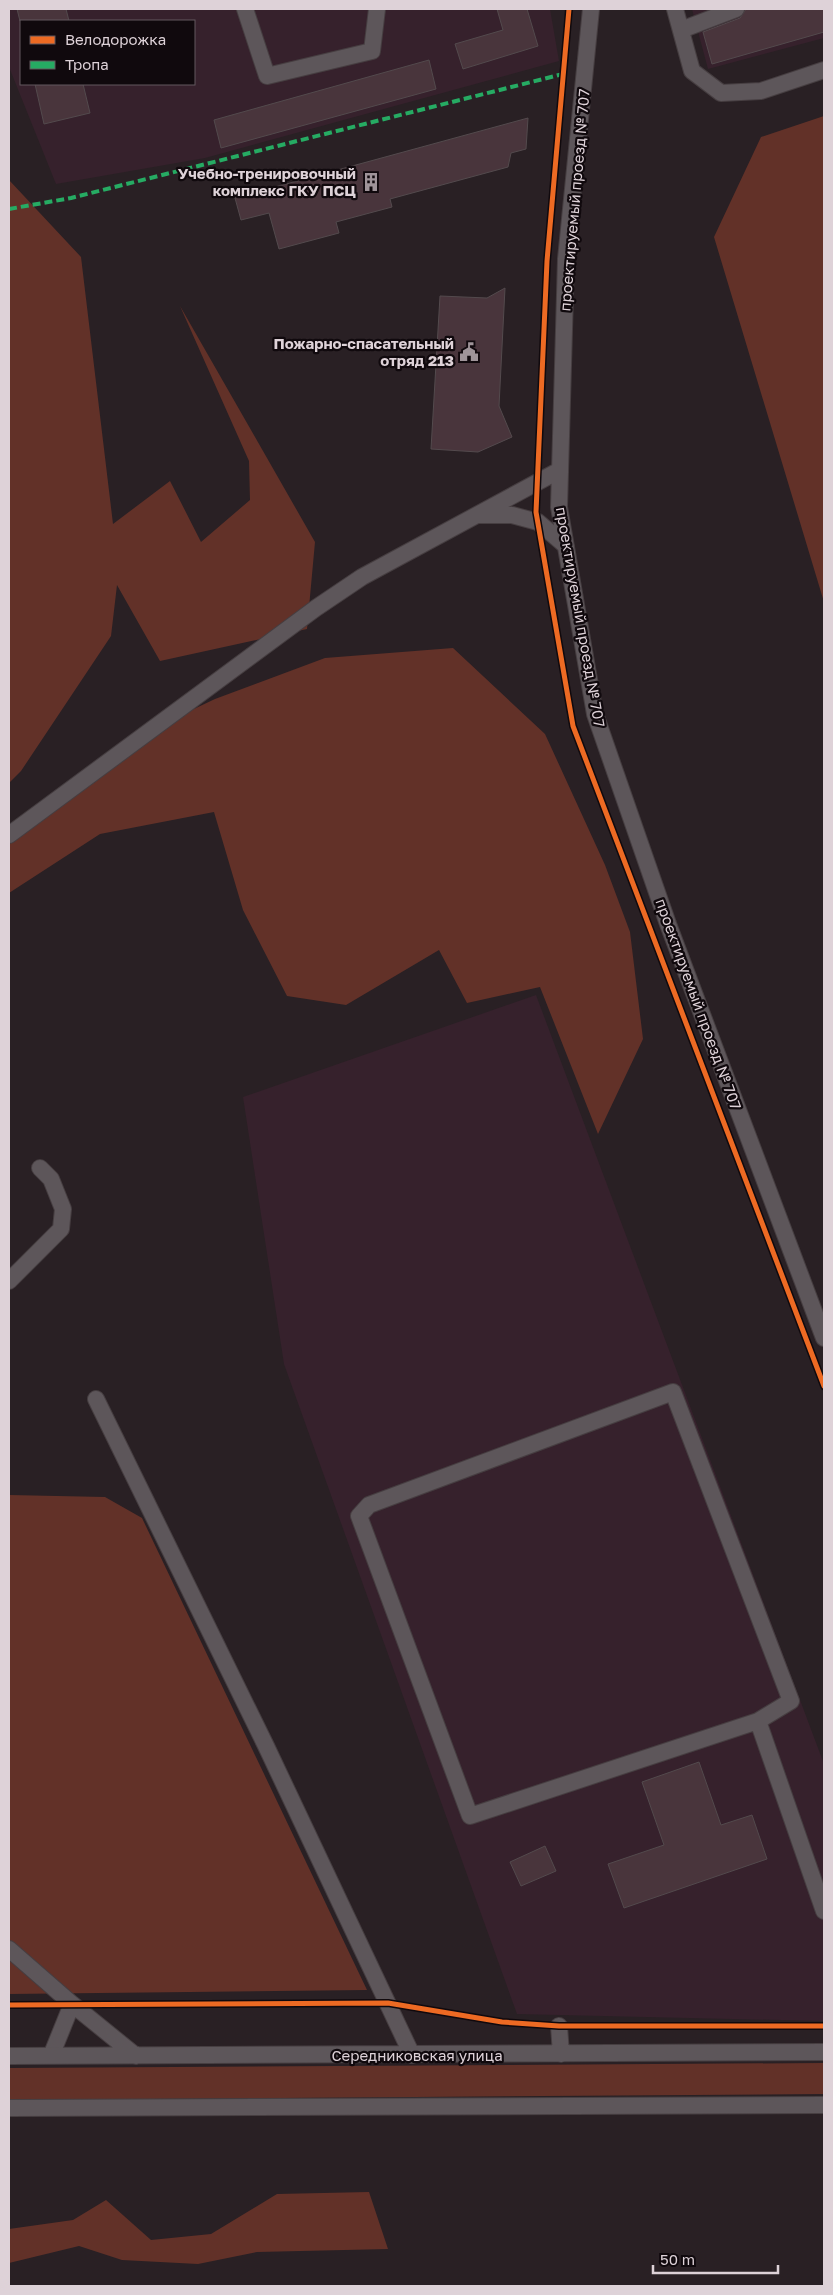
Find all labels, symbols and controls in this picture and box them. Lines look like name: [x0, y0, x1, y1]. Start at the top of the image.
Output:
legend: [20, 20, 195, 85]
text: Велодорожка: [65, 30, 166, 48]
text: Тропа: [65, 55, 109, 73]
street label: проектируемый проезд № 707: [555, 88, 593, 312]
place label: Учебно-тренировочный комплекс ГКУ ПСЦ: [178, 164, 356, 199]
building icon: Учебно-тренировочный комплекс ГКУ ПСЦ: [360, 171, 382, 193]
place label: Пожарно-спасательный отряд 213: [273, 334, 454, 369]
public building icon: Пожарно-спасательный отряд 213: [458, 341, 480, 363]
street label: проектируемый проезд № 707: [553, 505, 609, 729]
street label: проектируемый проезд № 707: [652, 896, 746, 1112]
street label: Середниковская улица: [331, 2046, 503, 2064]
scale bar: [653, 2242, 778, 2274]
text: 50 m: [660, 2250, 695, 2268]

